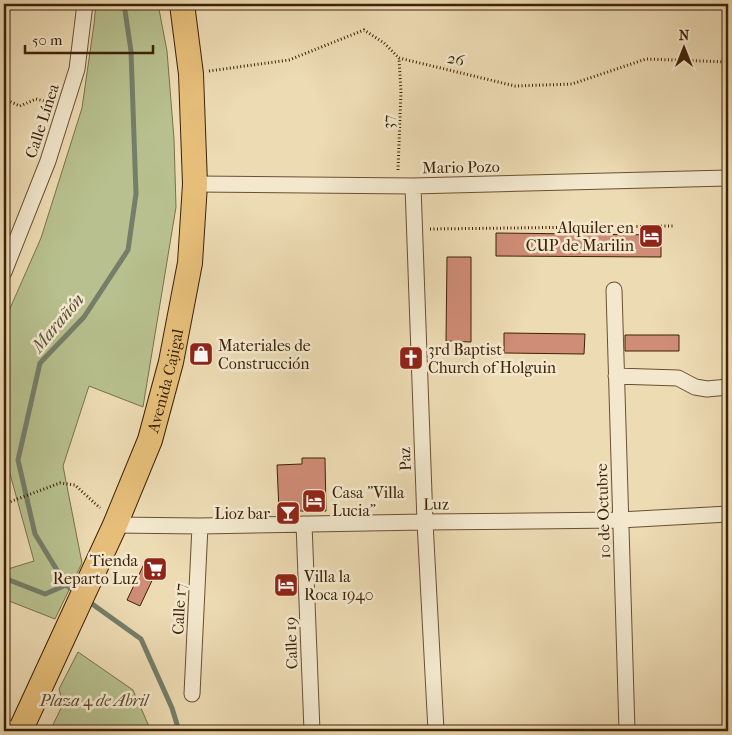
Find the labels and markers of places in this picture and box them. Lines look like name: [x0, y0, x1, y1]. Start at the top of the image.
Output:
place label: Alquiler en CUP de Marilin: [526, 218, 635, 255]
hotel icon: Alquiler en CUP de Marilin: [638, 223, 664, 249]
place label: Materiales de Construcción: [218, 336, 311, 373]
place label: 3rd Baptist Church of Holguin: [428, 340, 557, 377]
shop icon: Materiales de Construcción: [188, 341, 214, 367]
church icon: 3rd Baptist Church of Holguin: [398, 345, 424, 371]
place label: Casa "Villa Lucia": [332, 483, 405, 520]
hotel icon: Casa "Villa Lucia": [301, 488, 327, 514]
bar icon: Lioz bar: [275, 500, 301, 526]
place label: Lioz bar: [215, 504, 270, 523]
place label: Tienda Reparto Luz: [53, 551, 139, 588]
supermarket icon: Tienda Reparto Luz: [142, 556, 168, 582]
place label: Villa la Roca 1940: [303, 567, 374, 604]
hotel icon: Villa la Roca 1940: [273, 572, 299, 598]

